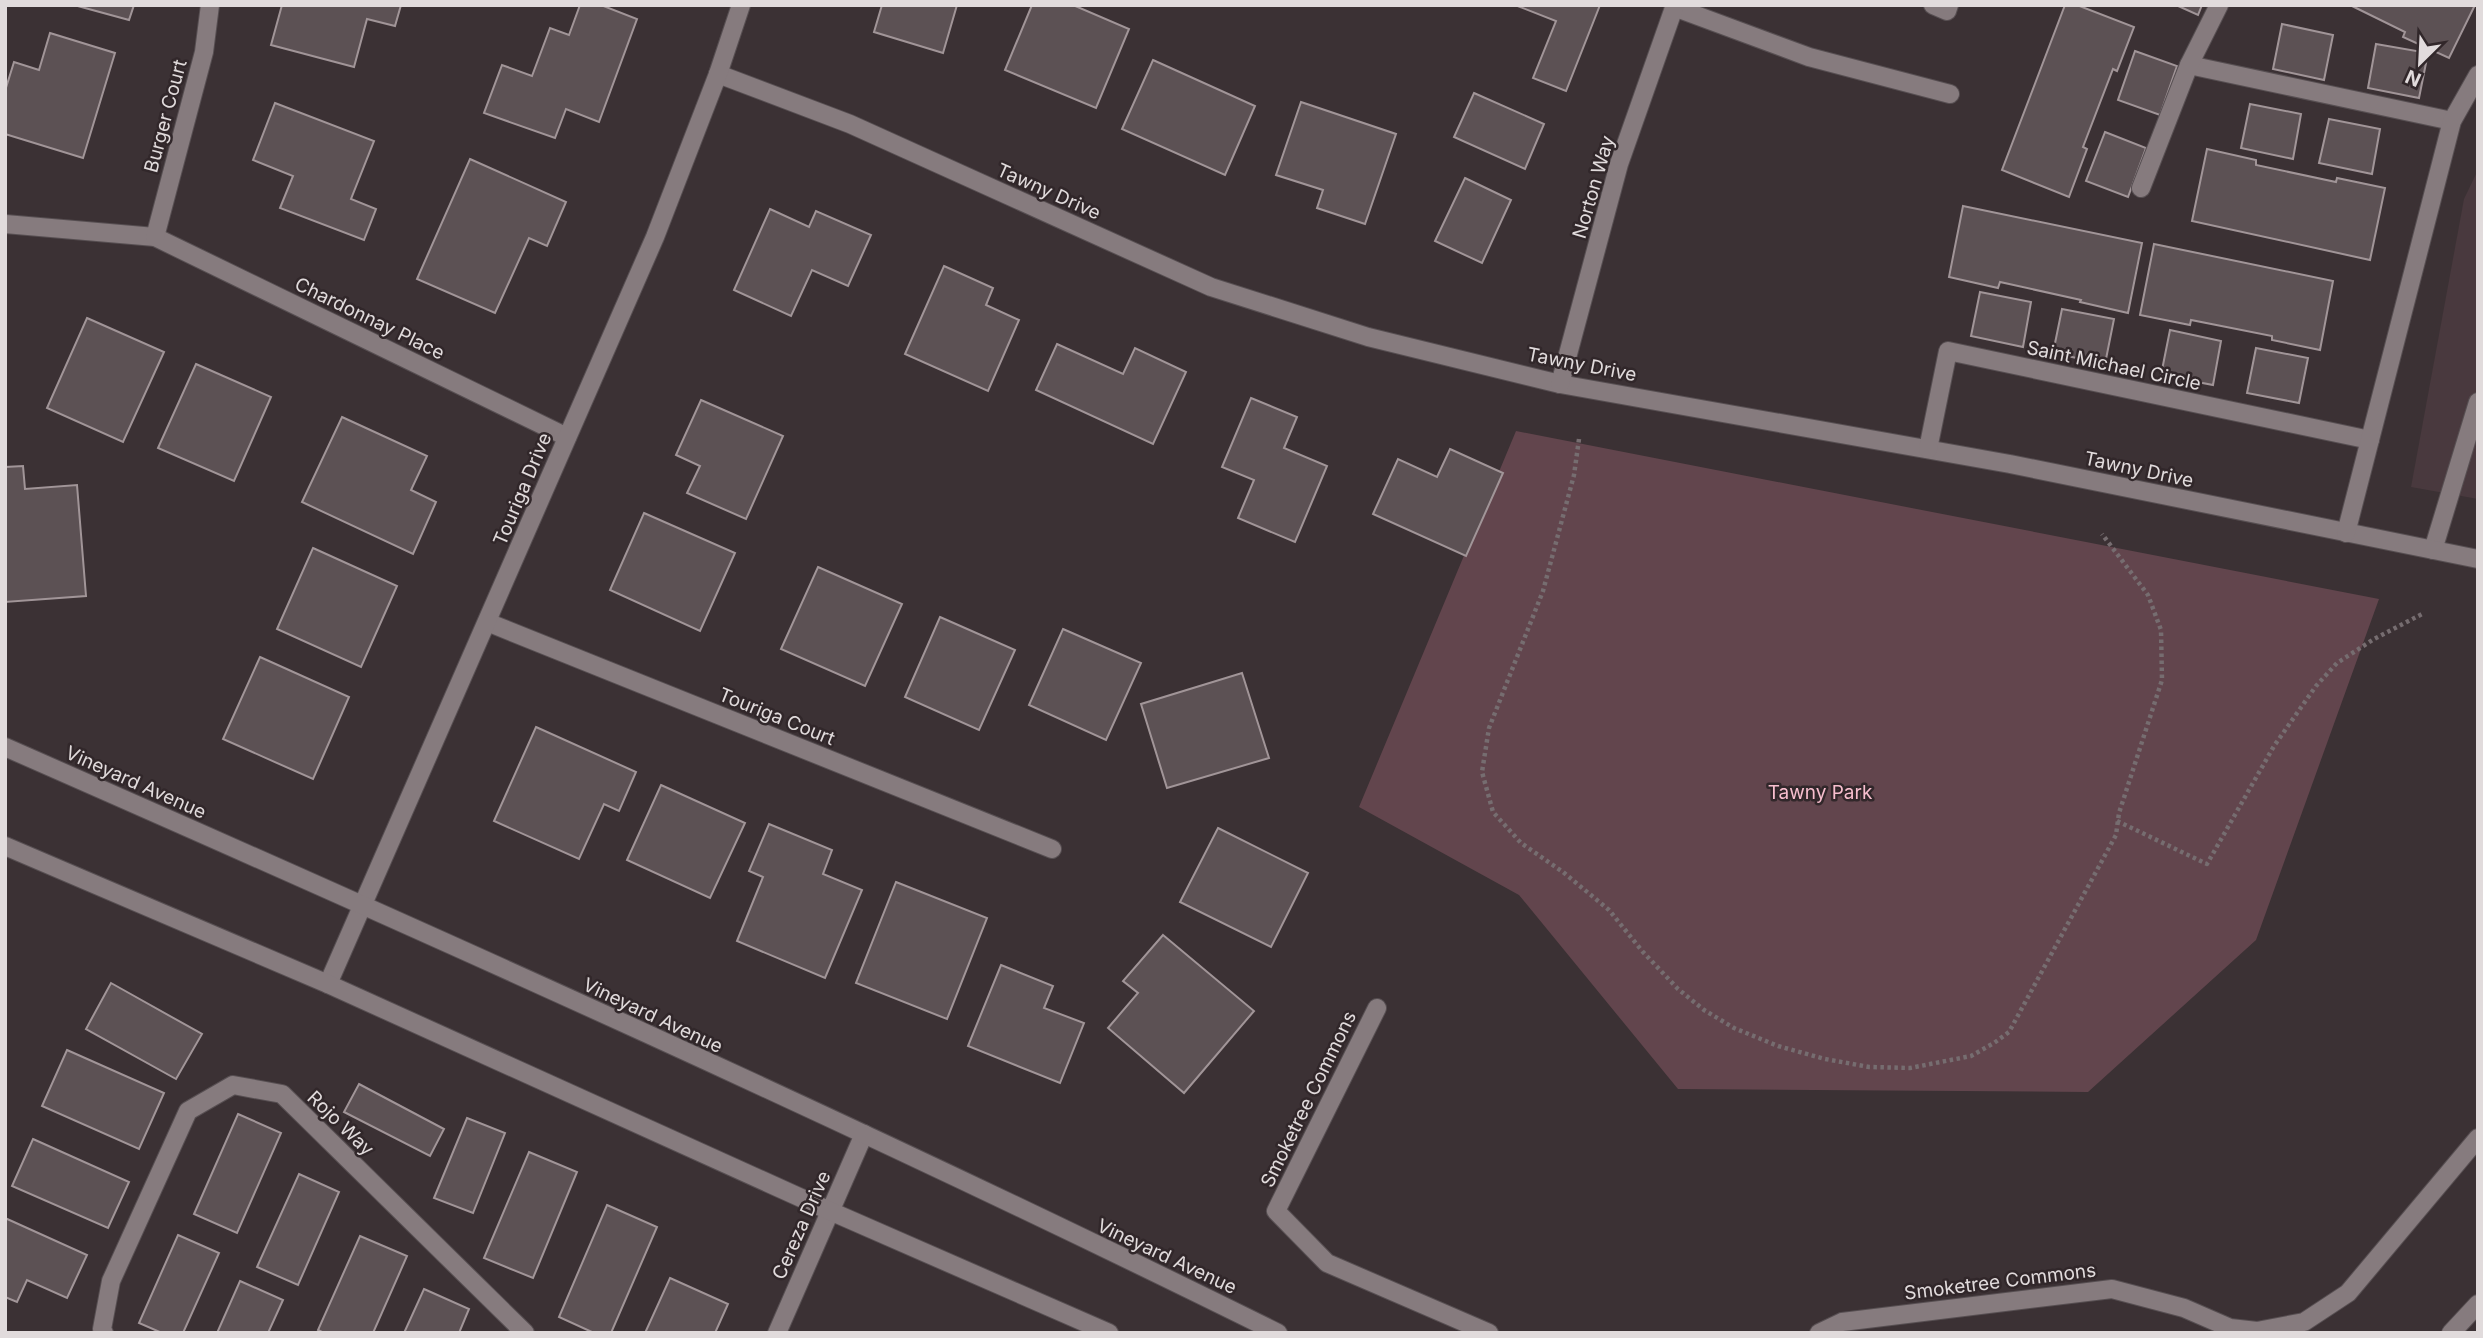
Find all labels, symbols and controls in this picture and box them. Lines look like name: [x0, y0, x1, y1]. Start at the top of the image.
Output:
north arrow: [2385, 28, 2455, 98]
street label: Burger Court: [139, 57, 192, 175]
text: N: [2402, 65, 2425, 92]
street label: Norton Way: [1568, 133, 1619, 241]
street label: Tawny Drive: [993, 158, 1104, 225]
street label: Chardonnay Place: [291, 272, 448, 365]
street label: Saint Michael Circle: [2025, 336, 2203, 395]
street label: Tawny Drive: [1525, 343, 1639, 386]
street label: Touriga Drive: [488, 429, 557, 549]
street label: Tawny Drive: [2082, 447, 2196, 492]
street label: Touriga Court: [715, 683, 838, 750]
street label: Vineyard Avenue: [62, 741, 210, 824]
park label: Tawny Park: [1768, 781, 1873, 804]
street label: Vineyard Avenue: [579, 973, 726, 1058]
street label: Smoketree Commons: [1256, 1007, 1361, 1191]
street label: Rojo Way: [303, 1086, 379, 1161]
street label: Cereza Drive: [767, 1167, 836, 1283]
street label: Vineyard Avenue: [1093, 1214, 1240, 1299]
street label: Smoketree Commons: [1903, 1258, 2097, 1305]

